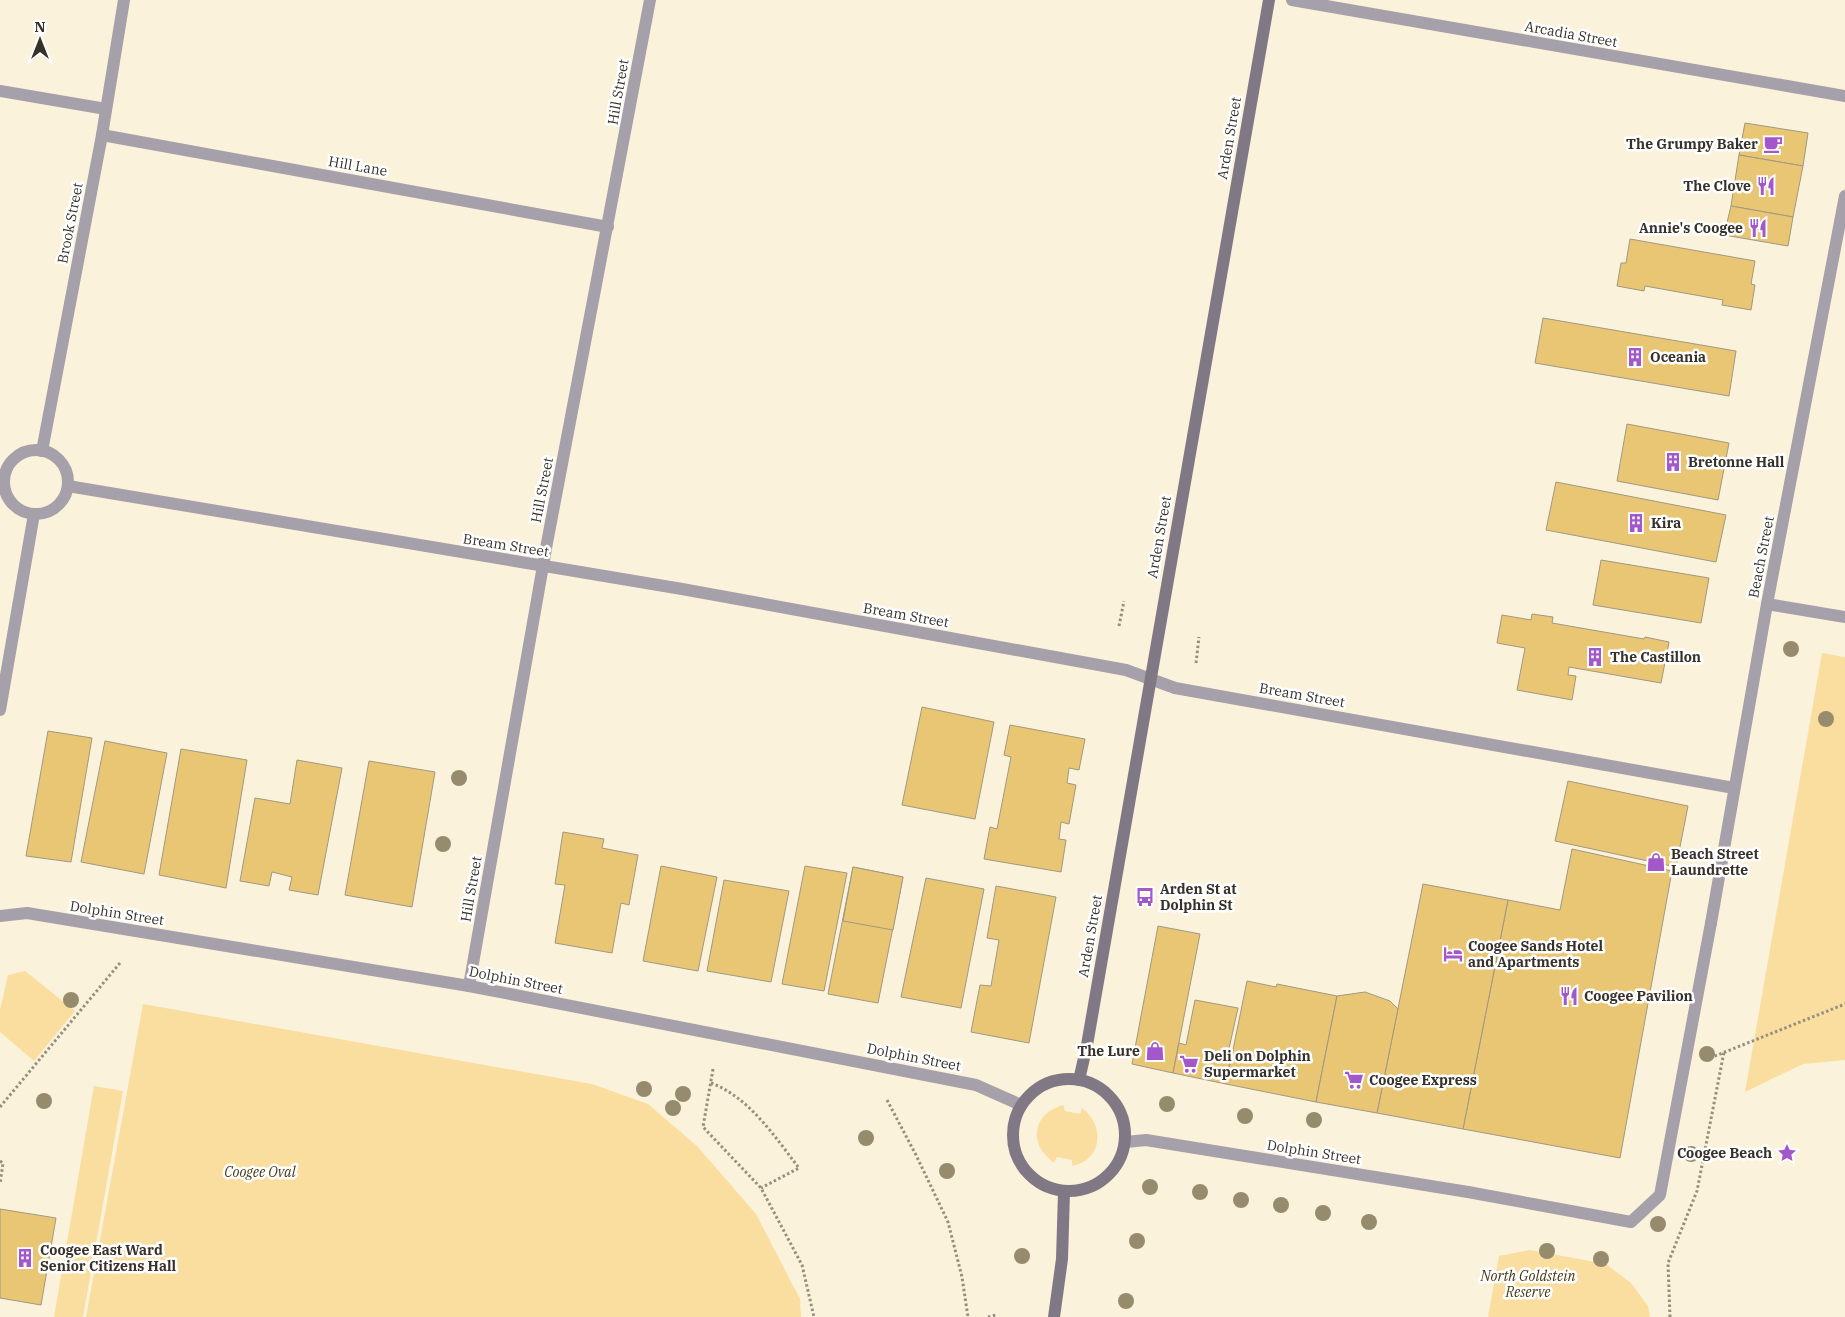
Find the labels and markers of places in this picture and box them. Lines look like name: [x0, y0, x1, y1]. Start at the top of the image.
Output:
cafe icon: The Grumpy Baker: [1762, 133, 1784, 155]
place label: The Grumpy Baker: [1626, 135, 1758, 153]
restaurant icon: The Clove: [1755, 175, 1777, 197]
place label: The Clove: [1683, 177, 1751, 195]
restaurant icon: Annie's Coogee: [1747, 217, 1769, 239]
place label: Annie's Coogee: [1639, 219, 1743, 237]
building icon: Oceania: [1624, 346, 1646, 368]
place label: Oceania: [1650, 348, 1706, 366]
building icon: Bretonne Hall: [1662, 451, 1684, 473]
place label: Bretonne Hall: [1688, 453, 1785, 471]
building icon: Kira: [1625, 512, 1647, 534]
place label: Kira: [1651, 514, 1681, 532]
building icon: The Castillon: [1584, 646, 1606, 668]
place label: The Castillon: [1610, 648, 1701, 666]
place label: Beach Street Laundrette: [1671, 845, 1759, 879]
shop icon: Beach Street Laundrette: [1645, 851, 1667, 873]
place label: Arden St at Dolphin St: [1160, 880, 1236, 914]
bus stop icon: Arden St at Dolphin St: [1134, 886, 1156, 908]
place label: Coogee Sands Hotel and Apartments: [1468, 937, 1603, 971]
hotel icon: Coogee Sands Hotel and Apartments: [1442, 943, 1464, 965]
restaurant icon: Coogee Pavilion: [1558, 985, 1580, 1007]
place label: Coogee Pavilion: [1584, 987, 1693, 1005]
shop icon: The Lure: [1144, 1040, 1166, 1062]
place label: The Lure: [1077, 1042, 1140, 1060]
place label: Deli on Dolphin Supermarket: [1204, 1047, 1311, 1081]
supermarket icon: Deli on Dolphin Supermarket: [1178, 1053, 1200, 1075]
supermarket icon: Coogee Express: [1343, 1069, 1365, 1091]
place label: Coogee Express: [1369, 1071, 1477, 1089]
place icon: Coogee Beach: [1776, 1142, 1798, 1164]
place label: Coogee Beach: [1677, 1144, 1772, 1162]
place label: Coogee East Ward Senior Citizens Hall: [40, 1241, 177, 1275]
building icon: Coogee East Ward Senior Citizens Hall: [14, 1247, 36, 1269]

